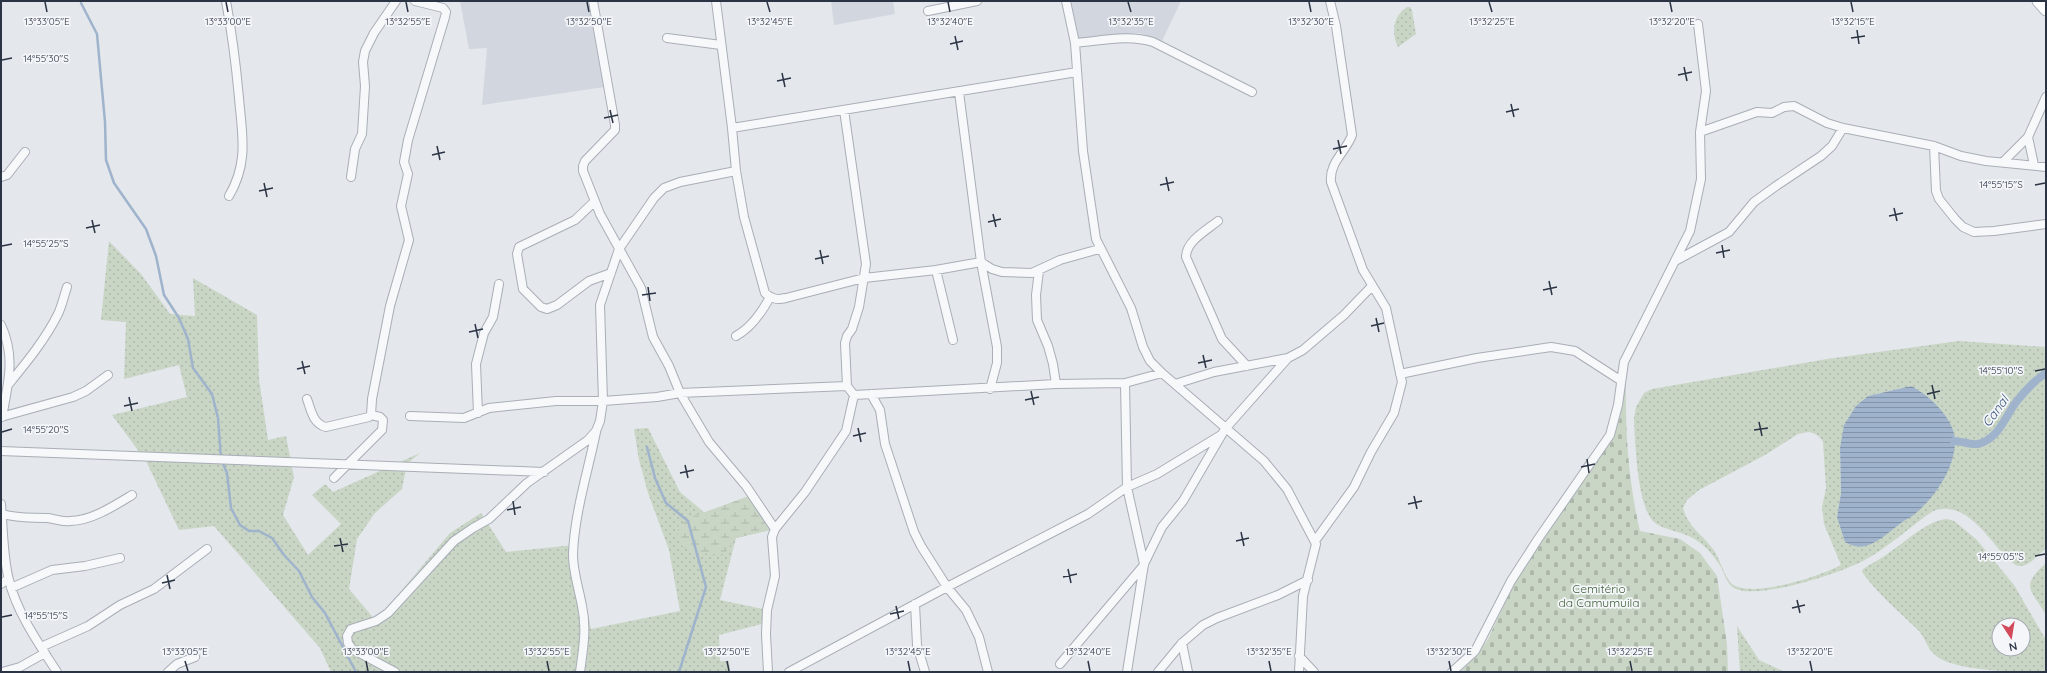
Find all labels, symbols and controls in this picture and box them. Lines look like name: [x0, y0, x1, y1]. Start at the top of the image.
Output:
text: 13°33'05"E: [24, 15, 70, 28]
text: 13°33'00"E: [205, 15, 251, 28]
text: 13°32'55"E: [385, 15, 431, 28]
text: 13°32'50"E: [566, 15, 612, 28]
text: 13°32'45"E: [747, 15, 793, 28]
text: 13°32'40"E: [927, 15, 973, 28]
text: 13°32'35"E: [1108, 15, 1154, 28]
text: 13°32'30"E: [1288, 15, 1334, 28]
text: 13°32'25"E: [1469, 15, 1515, 28]
text: 13°32'20"E: [1649, 15, 1695, 28]
text: 13°32'15"E: [1831, 15, 1875, 28]
text: 14°55'30"S: [23, 52, 69, 65]
text: 14°55'15"S: [1979, 178, 2023, 191]
text: 14°55'25"S: [23, 237, 69, 250]
text: 14°55'10"S: [1979, 364, 2023, 377]
water label: Canal: [1978, 391, 2013, 430]
text: 14°55'20"S: [23, 423, 69, 436]
text: 14°55'05"S: [1978, 550, 2024, 563]
park label: Cemitério da Camumuila: [1558, 581, 1640, 610]
text: 14°55'15"S: [24, 609, 68, 622]
north arrow: [1991, 617, 2031, 657]
text: N: [2008, 639, 2018, 654]
text: 13°33'05"E: [162, 645, 208, 658]
text: 13°33'00"E: [343, 645, 389, 658]
text: 13°32'55"E: [524, 645, 570, 658]
text: 13°32'50"E: [704, 645, 750, 658]
text: 13°32'45"E: [885, 645, 931, 658]
text: 13°32'40"E: [1065, 645, 1111, 658]
text: 13°32'35"E: [1246, 645, 1292, 658]
text: 13°32'30"E: [1426, 645, 1472, 658]
text: 13°32'25"E: [1607, 645, 1653, 658]
text: 13°32'20"E: [1787, 645, 1833, 658]

